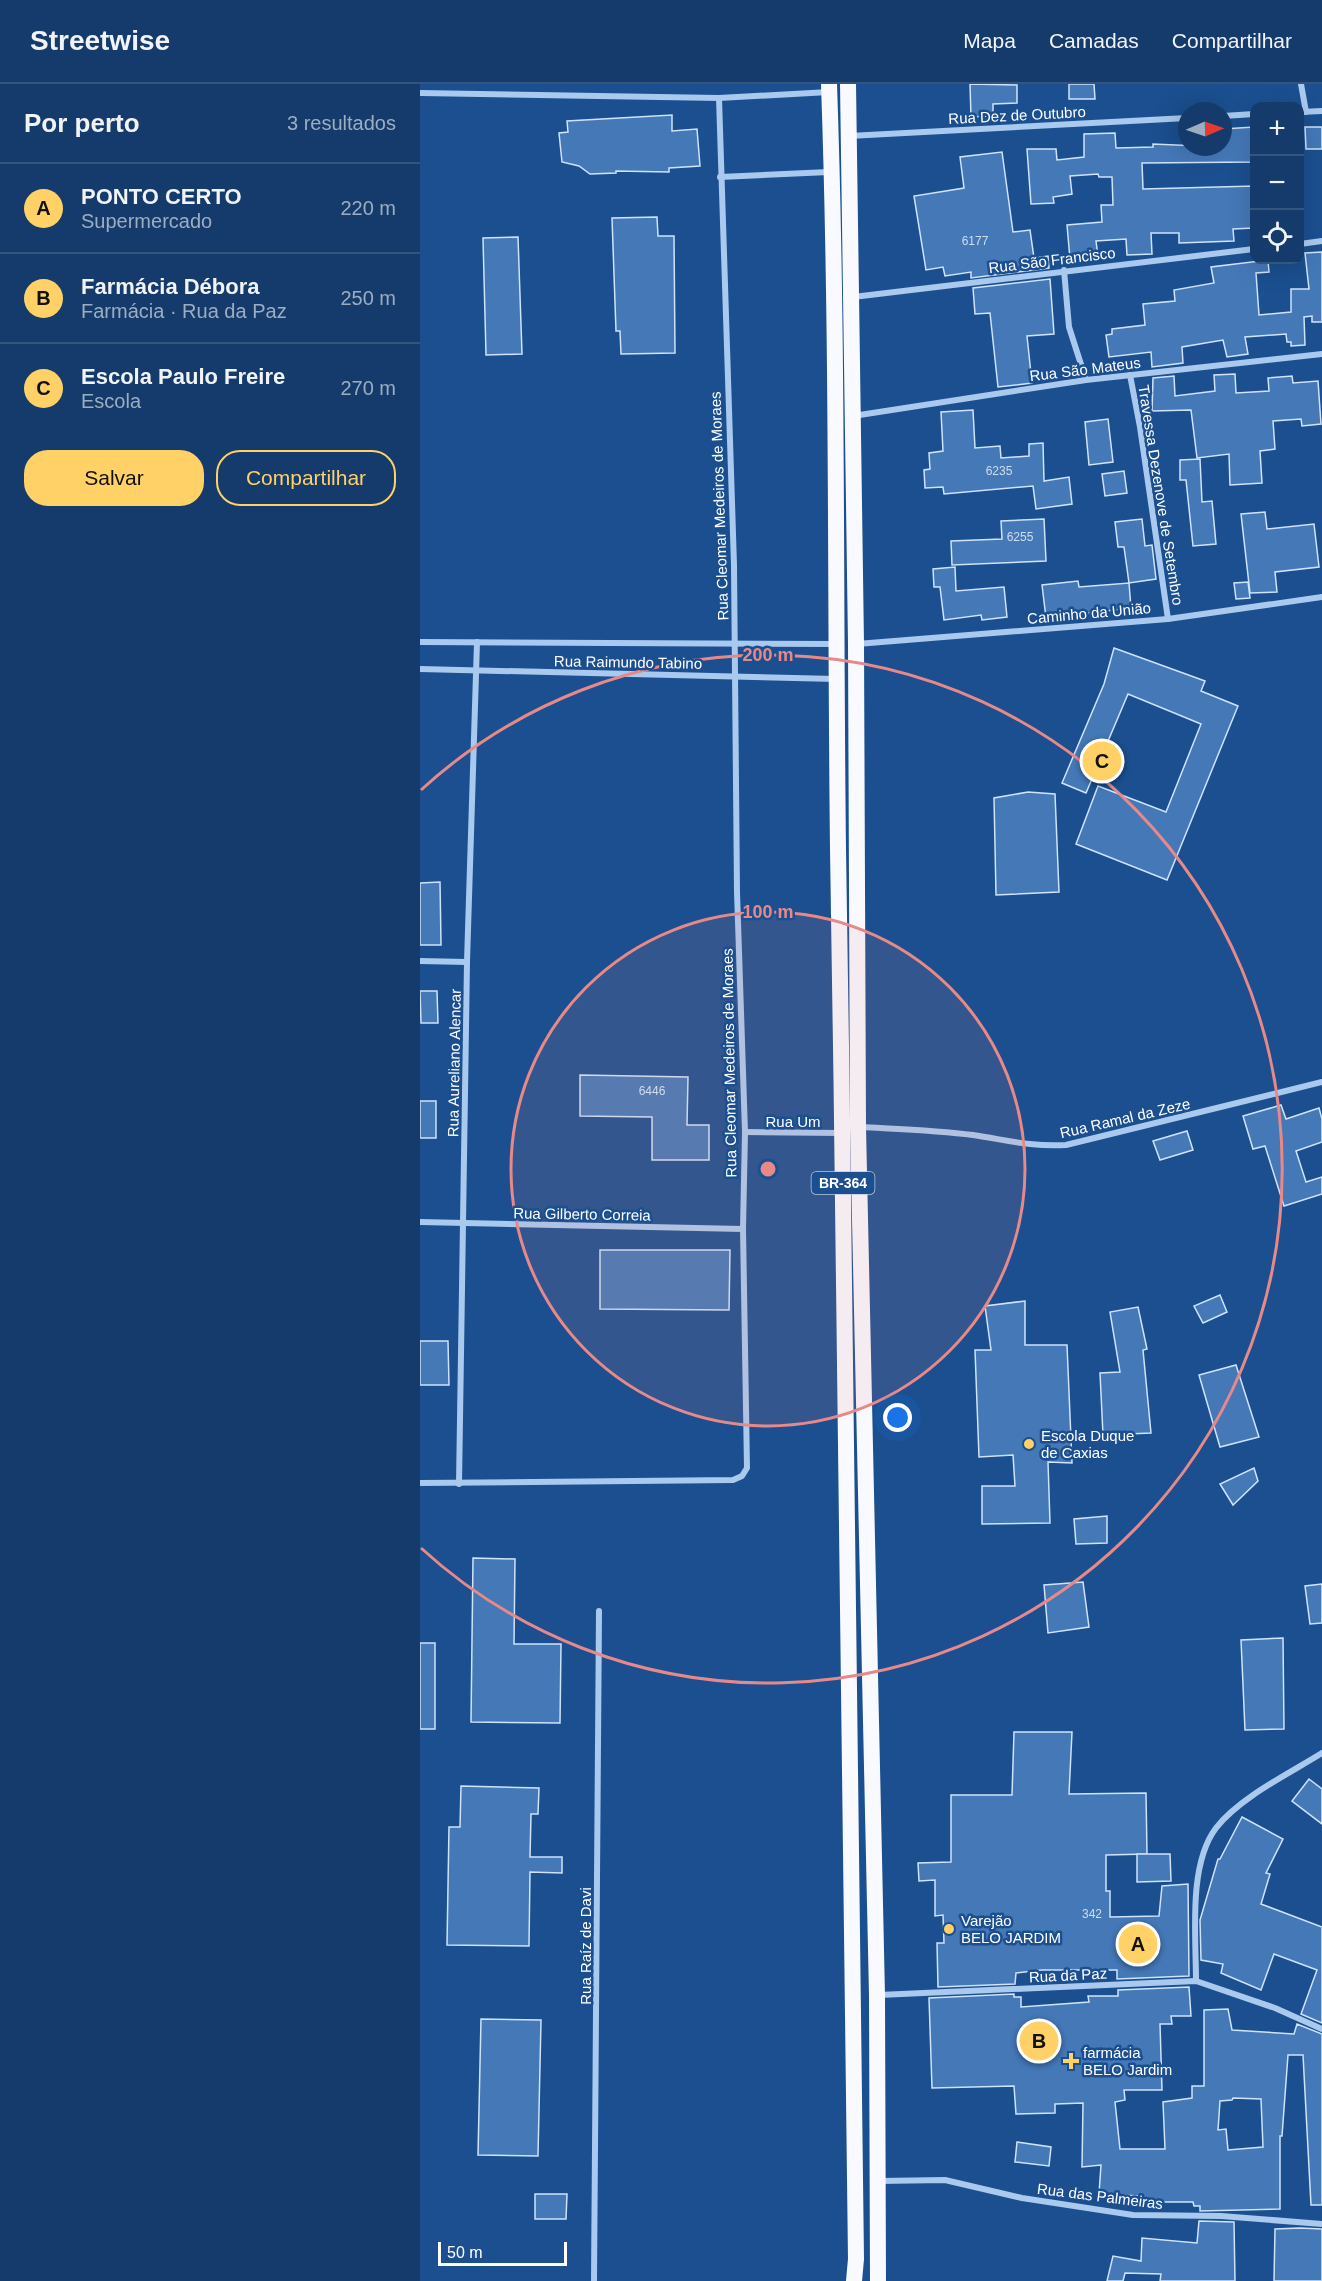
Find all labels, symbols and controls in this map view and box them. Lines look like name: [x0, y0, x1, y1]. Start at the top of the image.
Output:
text: Streetwise: [30, 25, 170, 56]
text: Mapa: [963, 29, 1016, 52]
text: Camadas: [1049, 29, 1139, 52]
text: Compartilhar: [1172, 29, 1292, 52]
north arrow: [1178, 102, 1232, 156]
map controls: [1250, 102, 1304, 264]
button: +: [1250, 102, 1304, 156]
street label: Rua Dez de Outubro: [948, 103, 1086, 127]
text: Por perto: [24, 108, 140, 138]
text: 3 resultados: [287, 112, 396, 134]
button: −: [1250, 156, 1304, 210]
text: PONTO CERTO: [81, 184, 242, 209]
text: A: [36, 197, 51, 219]
text: 220 m: [340, 197, 396, 219]
text: Supermercado: [81, 210, 212, 232]
button: locate: [1250, 210, 1304, 264]
house number: 6177: [962, 234, 989, 248]
street label: Rua São Francisco: [988, 244, 1116, 276]
text: Farmácia Débora: [81, 274, 260, 299]
text: B: [36, 287, 51, 309]
text: 250 m: [340, 287, 396, 309]
text: Farmácia · Rua da Paz: [81, 300, 287, 322]
street label: Rua São Mateus: [1029, 354, 1141, 384]
text: Escola Paulo Freire: [81, 364, 285, 389]
text: C: [36, 377, 51, 399]
text: 270 m: [340, 377, 396, 399]
street label: Travessa Dezenove de Setembro: [1135, 384, 1187, 606]
text: Escola: [81, 390, 141, 412]
street label: Rua Cleomar Medeiros de Moraes: [707, 391, 731, 621]
button: Salvar: [24, 450, 204, 506]
button: Compartilhar: [216, 450, 396, 506]
house number: 6235: [986, 464, 1013, 478]
house number: 6255: [1007, 530, 1034, 544]
street label: Caminho da União: [1026, 599, 1152, 627]
text: 200 m: [742, 645, 794, 665]
street label: Rua Raimundo Tabino: [554, 652, 702, 672]
pin: C: [1082, 738, 1122, 784]
text: 100 m: [742, 902, 794, 922]
street label: Rua Cleomar Medeiros de Moraes: [719, 948, 739, 1178]
street label: Rua Aureliano Alencar: [444, 989, 464, 1137]
house number: 6446: [639, 1084, 666, 1098]
street label: Rua Ramal da Zeze: [1058, 1095, 1192, 1141]
street label: Rua Um: [765, 1113, 821, 1130]
centre of rings: [758, 1159, 778, 1179]
road number: BR-364: [812, 1172, 874, 1194]
street label: Rua Gilberto Correia: [513, 1204, 652, 1224]
your location: [883, 1403, 912, 1432]
place label: Escola Duque de Caxias: [1041, 1427, 1134, 1461]
marker: Escola Duque de Caxias: [1022, 1437, 1036, 1451]
street label: Rua Raíz de Davi: [577, 1887, 594, 2005]
house number: 342: [1082, 1907, 1102, 1921]
place label: Varejão BELO JARDIM: [961, 1912, 1061, 1946]
marker: Varejão BELO JARDIM: [942, 1922, 956, 1936]
pin: A: [1118, 1922, 1158, 1966]
street label: Rua da Paz: [1028, 1964, 1108, 1986]
pin: B: [1020, 2018, 1058, 2064]
place label: farmácia BELO Jardim: [1083, 2044, 1172, 2078]
marker: farmácia BELO Jardim: [1064, 2054, 1078, 2068]
street label: Rua das Palmeiras: [1036, 2180, 1164, 2212]
scale bar: [438, 2239, 567, 2266]
text: 50 m: [447, 2244, 483, 2261]

